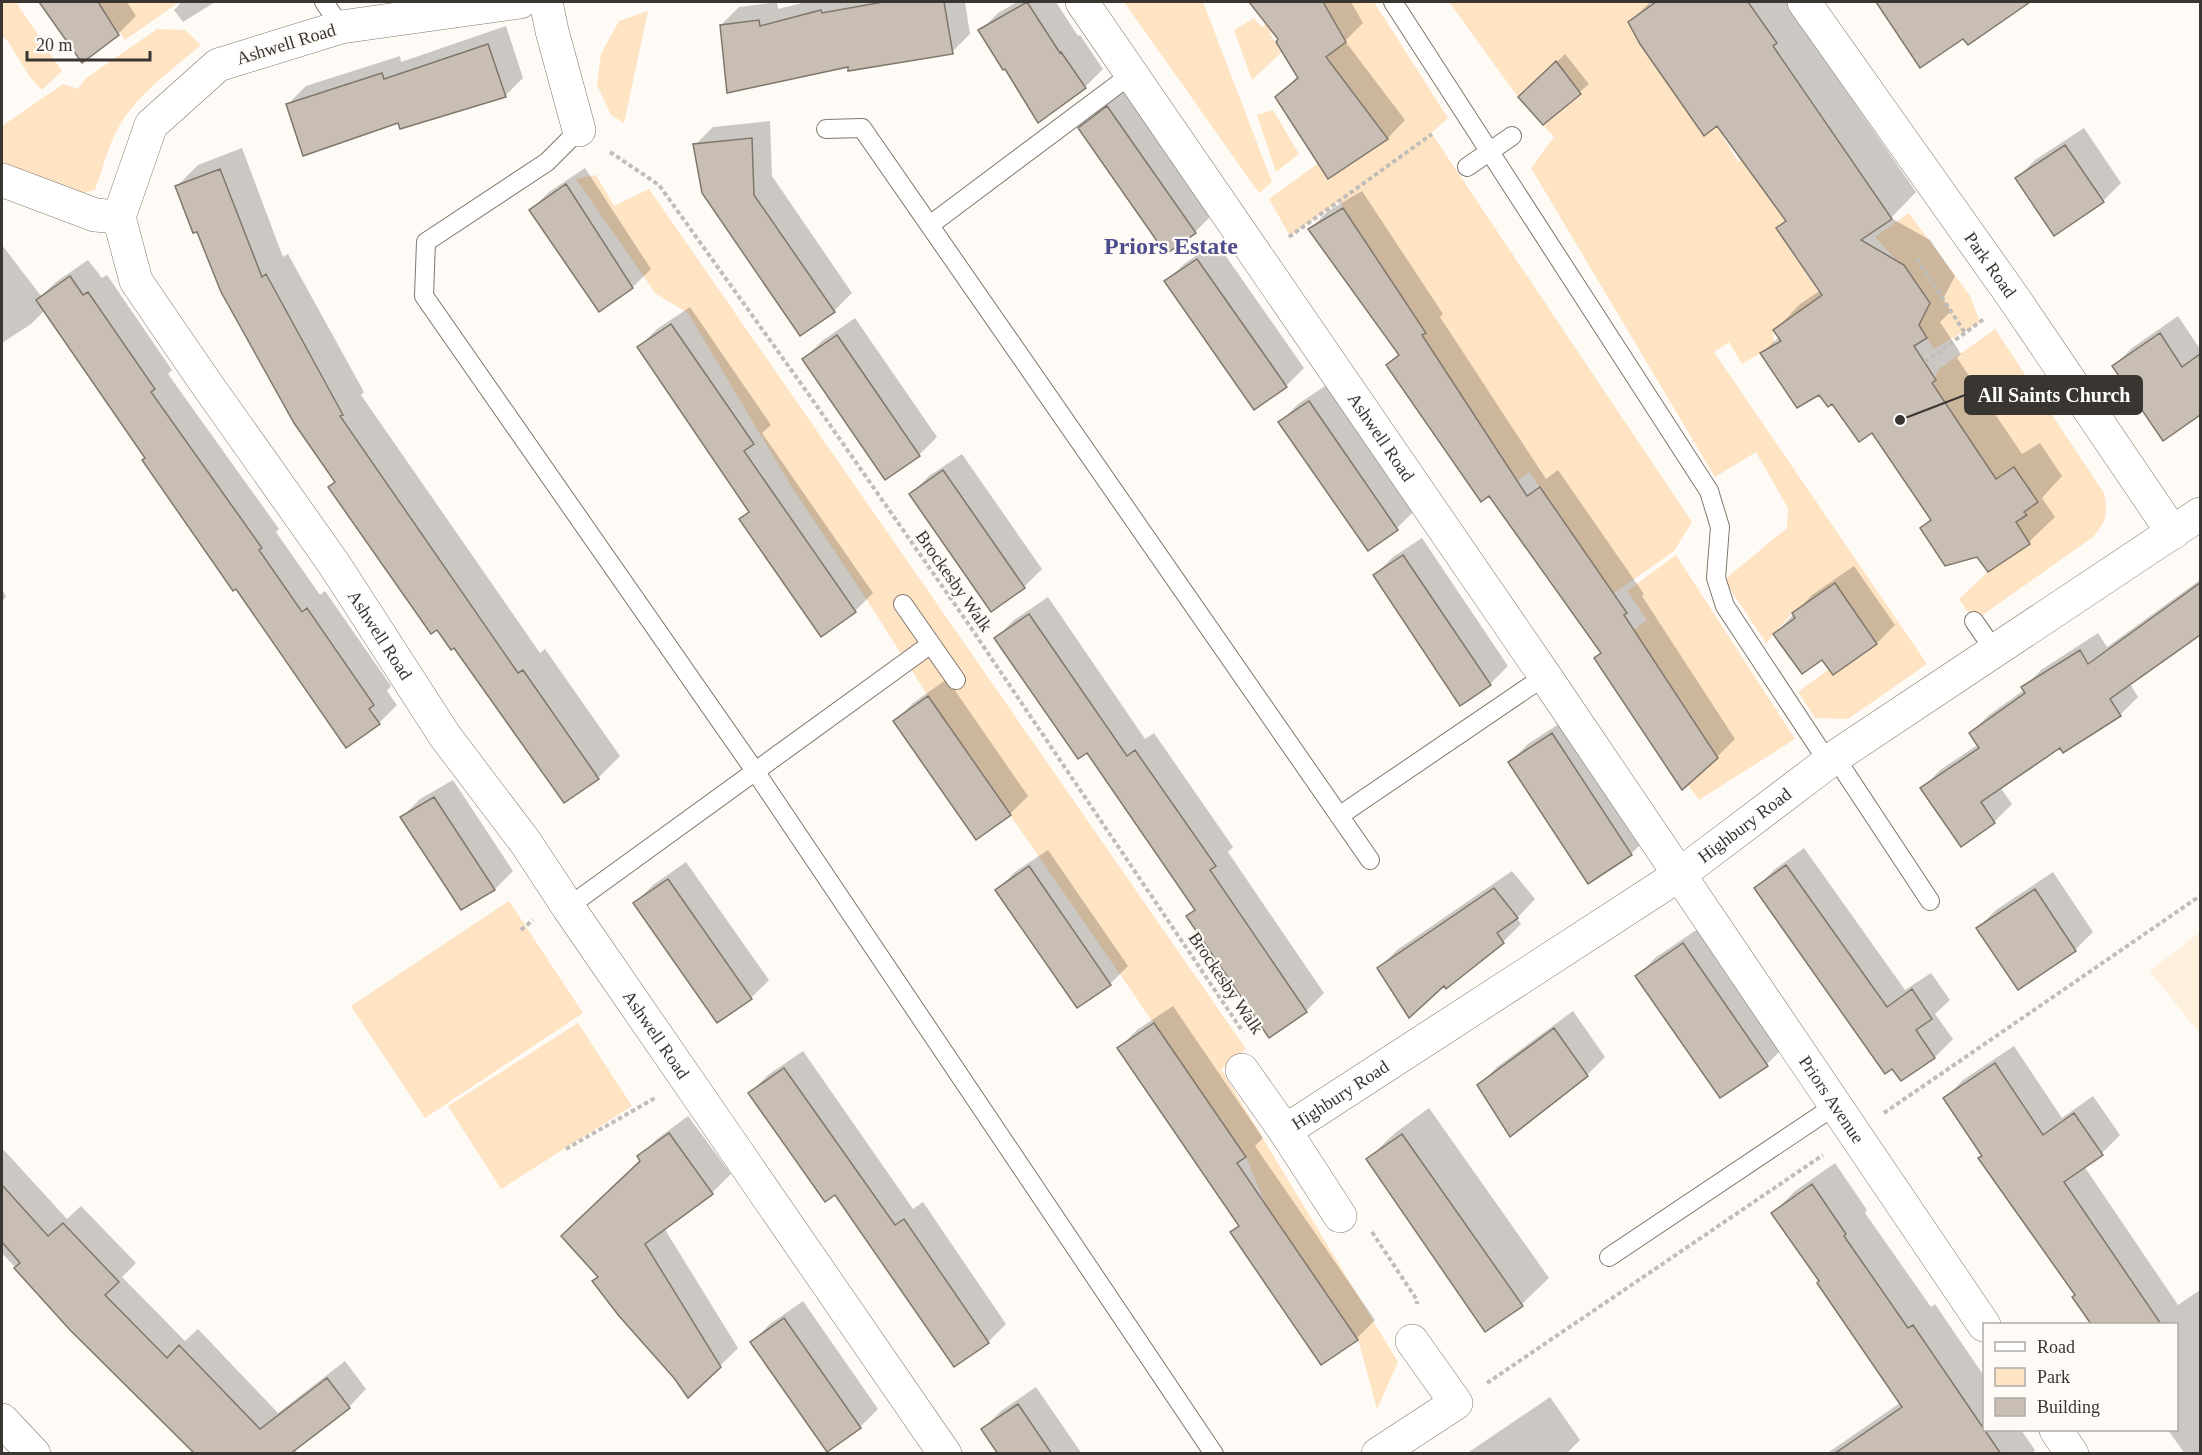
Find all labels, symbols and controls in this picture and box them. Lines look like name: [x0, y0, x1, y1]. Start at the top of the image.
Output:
street label: Ashwell Road: [234, 19, 338, 69]
scale bar: [27, 24, 150, 62]
text: 20 m: [36, 35, 73, 55]
street label: Park Road: [1960, 228, 2020, 301]
district label: Priors Estate: [1104, 233, 1238, 259]
callout: All Saints Church: [1965, 376, 2142, 414]
text: All Saints Church: [1977, 384, 2131, 406]
street label: Ashwell Road: [1344, 389, 1418, 485]
street label: Brockesby Walk: [912, 527, 996, 635]
street label: Ashwell Road: [344, 587, 416, 684]
street label: Highbury Road: [1694, 784, 1795, 867]
street label: Brockesby Walk: [1185, 928, 1267, 1038]
street label: Ashwell Road: [619, 987, 693, 1083]
street label: Priors Avenue: [1795, 1052, 1868, 1147]
street label: Highbury Road: [1288, 1056, 1393, 1134]
legend: [1983, 1323, 2178, 1431]
text: Road: [2037, 1337, 2075, 1357]
text: Park: [2037, 1367, 2070, 1387]
text: Building: [2037, 1397, 2100, 1417]

